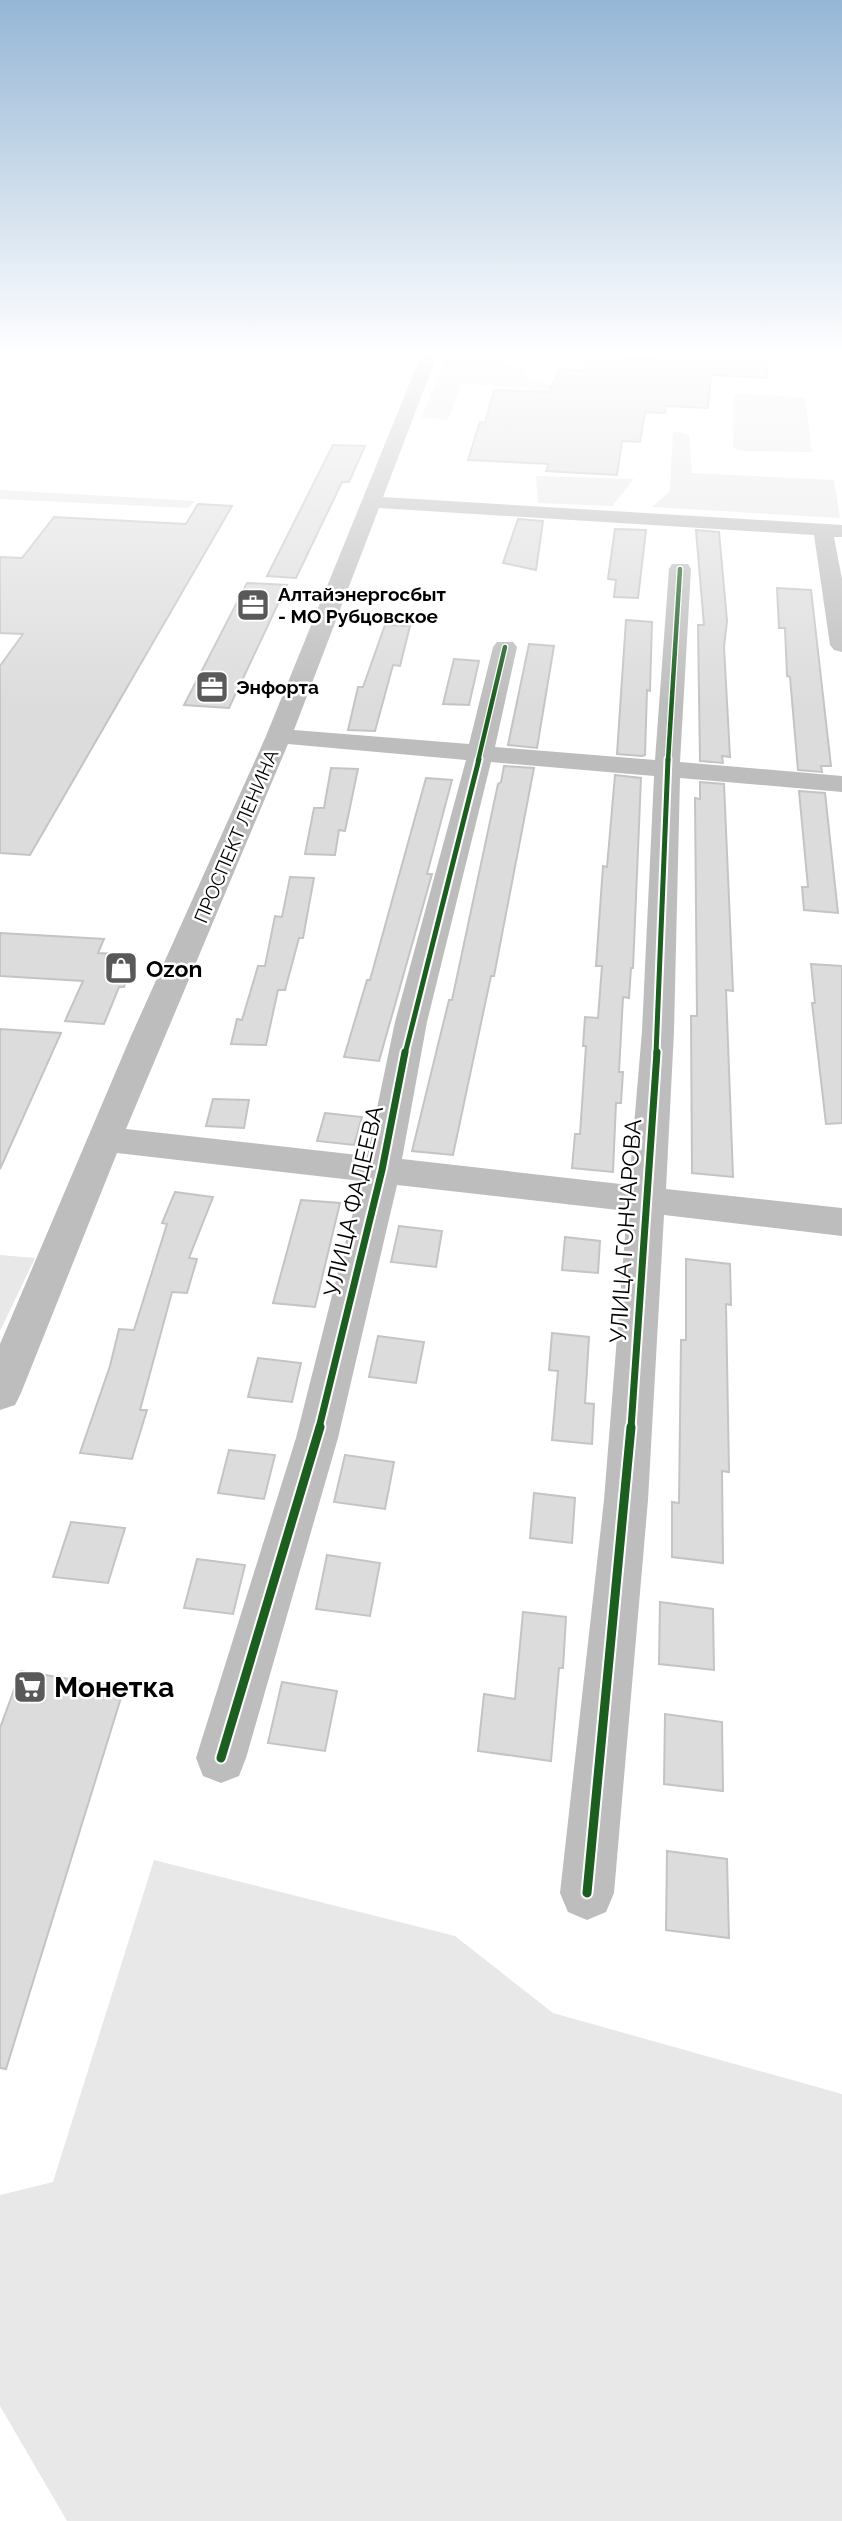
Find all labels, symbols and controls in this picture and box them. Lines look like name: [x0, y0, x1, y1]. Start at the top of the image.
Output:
place label: Алтайэнергосбыт - МО Рубцовское: [278, 583, 446, 627]
office icon: Алтайэнергосбыт - МО Рубцовское: [234, 586, 272, 624]
office icon: Энфорта: [193, 668, 231, 706]
place label: Энфорта: [236, 676, 319, 698]
street label: ПРОСПЕКТ ЛЕНИНА: [189, 746, 283, 926]
shop icon: Ozon: [102, 949, 140, 987]
place label: Ozon: [146, 955, 202, 982]
street label: УЛИЦА ФАДЕЕВА: [318, 1102, 388, 1299]
street label: УЛИЦА ГОНЧАРОВА: [604, 1118, 646, 1344]
supermarket icon: Монетка: [11, 1668, 49, 1706]
place label: Монетка: [54, 1671, 174, 1704]

